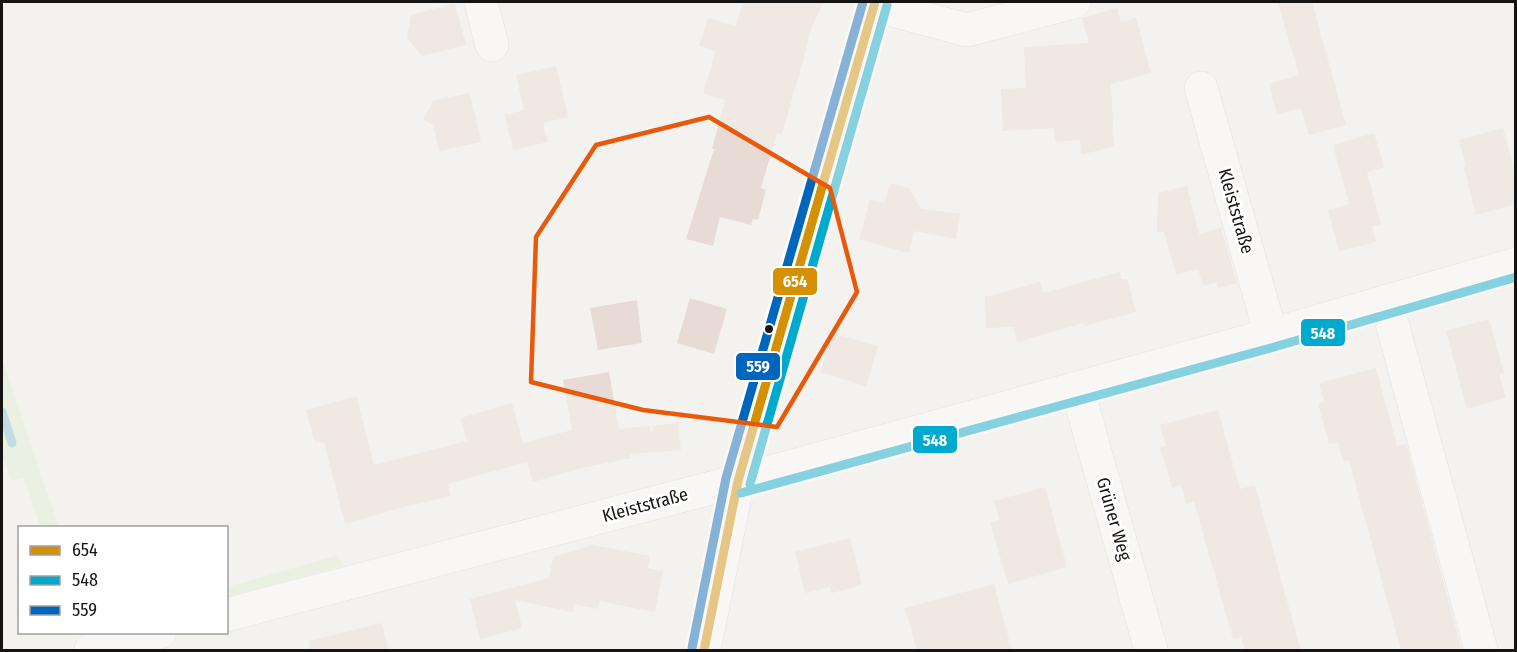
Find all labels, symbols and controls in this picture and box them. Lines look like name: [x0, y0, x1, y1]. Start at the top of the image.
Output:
street label: Kleiststraße: [1213, 166, 1259, 256]
line badge: 654: [772, 267, 818, 296]
text: 654: [783, 272, 807, 291]
line badge: 548: [1300, 318, 1346, 347]
unlabelled marker: [763, 323, 775, 335]
text: 548: [1311, 324, 1336, 343]
line badge: 559: [735, 352, 781, 381]
text: 559: [746, 357, 770, 376]
line badge: 548: [912, 425, 958, 454]
text: 548: [923, 431, 948, 450]
street label: Grüner Weg: [1092, 475, 1137, 564]
street label: Kleiststraße: [600, 483, 690, 527]
legend: [18, 526, 228, 634]
text: 654: [72, 539, 98, 561]
text: 548: [72, 569, 98, 591]
text: 559: [72, 599, 97, 621]

